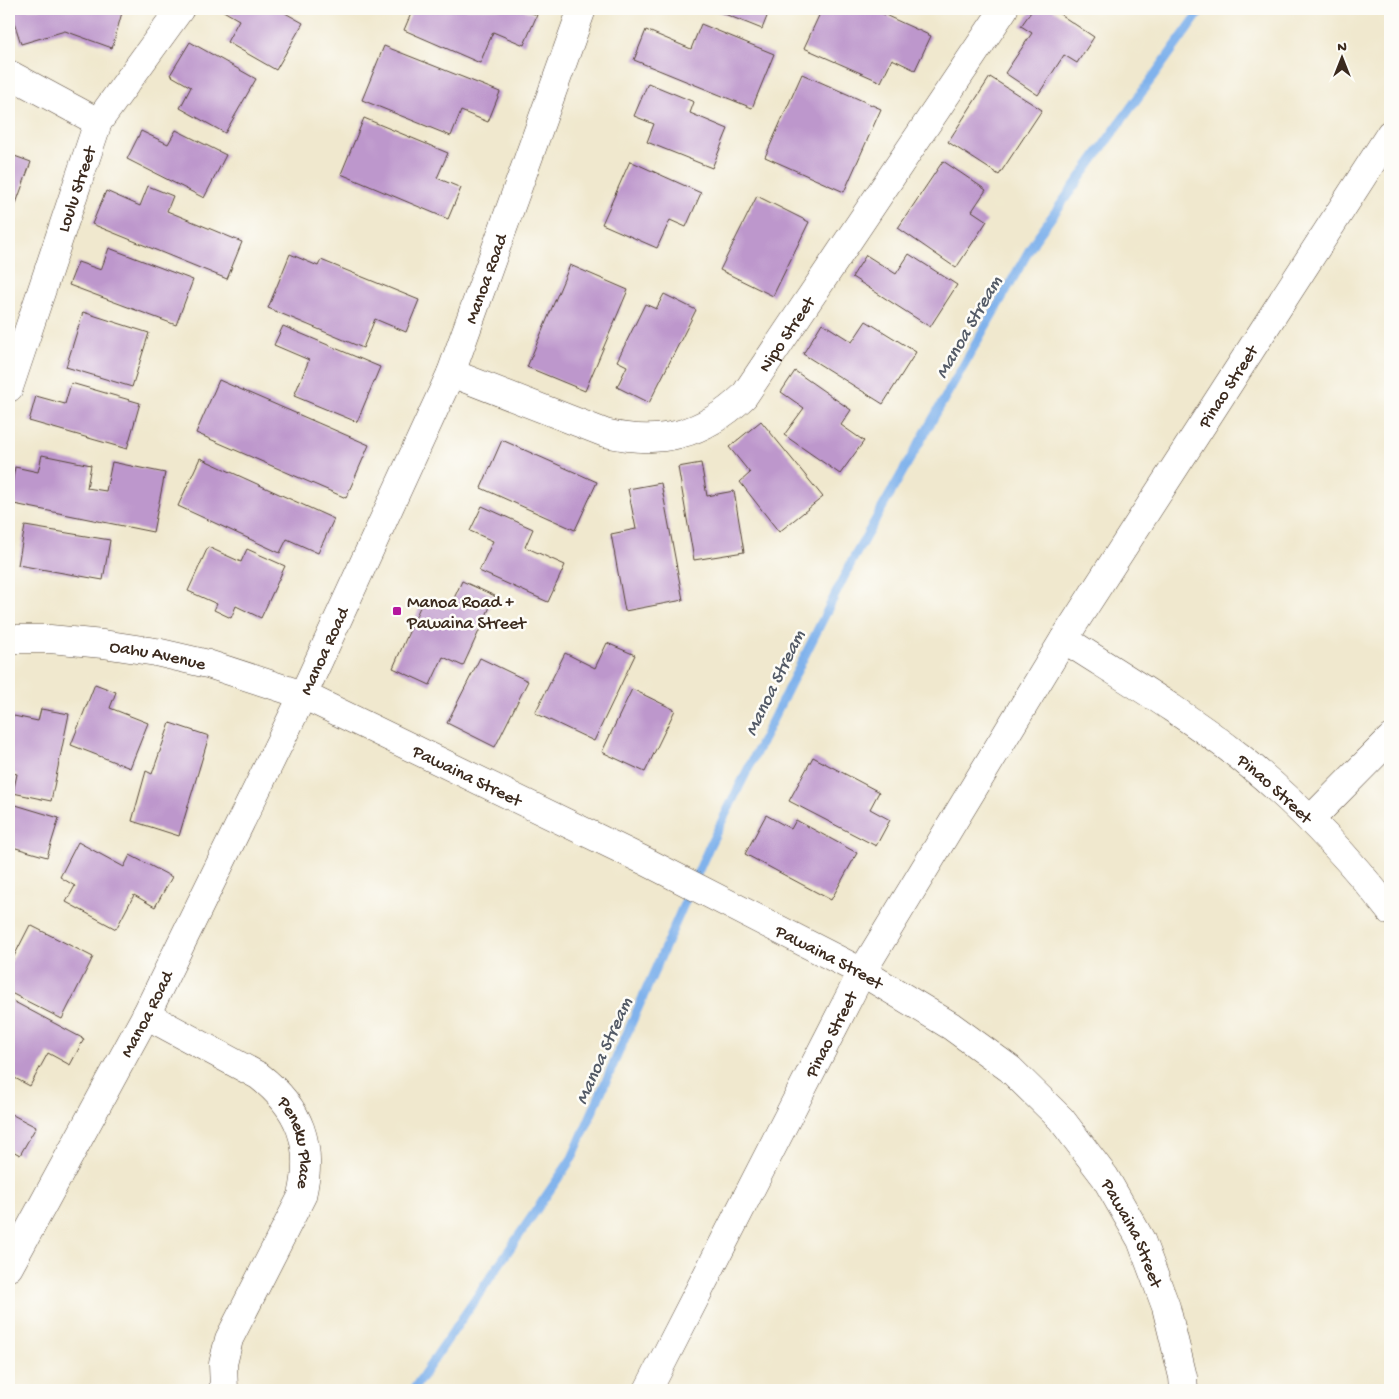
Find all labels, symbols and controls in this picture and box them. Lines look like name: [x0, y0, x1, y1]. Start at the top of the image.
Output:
north arrow: [1316, 32, 1366, 82]
text: N: [1337, 39, 1347, 56]
street label: Loulu Street: [54, 142, 103, 235]
street label: Manoa Road: [462, 230, 514, 327]
water label: Manoa Stream: [931, 272, 1009, 383]
street label: Nipo Street: [755, 292, 821, 377]
street label: Pinao Street: [1194, 341, 1265, 434]
place label: Manoa Road + Pawaina Street: [406, 593, 527, 635]
street label: Manoa Road: [296, 603, 355, 699]
marker: Manoa Road + Pawaina Street: [391, 605, 403, 617]
water label: Manoa Stream: [741, 626, 812, 740]
street label: Oahu Avenue: [108, 637, 208, 676]
street label: Pawaina Street: [408, 741, 526, 813]
street label: Pinao Street: [1231, 750, 1317, 830]
street label: Pawaina Street: [770, 921, 887, 996]
street label: Manoa Road: [117, 967, 180, 1061]
street label: Pinao Street: [801, 987, 864, 1083]
water label: Manoa Stream: [571, 994, 639, 1109]
street label: Peneku Place: [271, 1092, 314, 1191]
street label: Pawaina Street: [1095, 1175, 1166, 1292]

